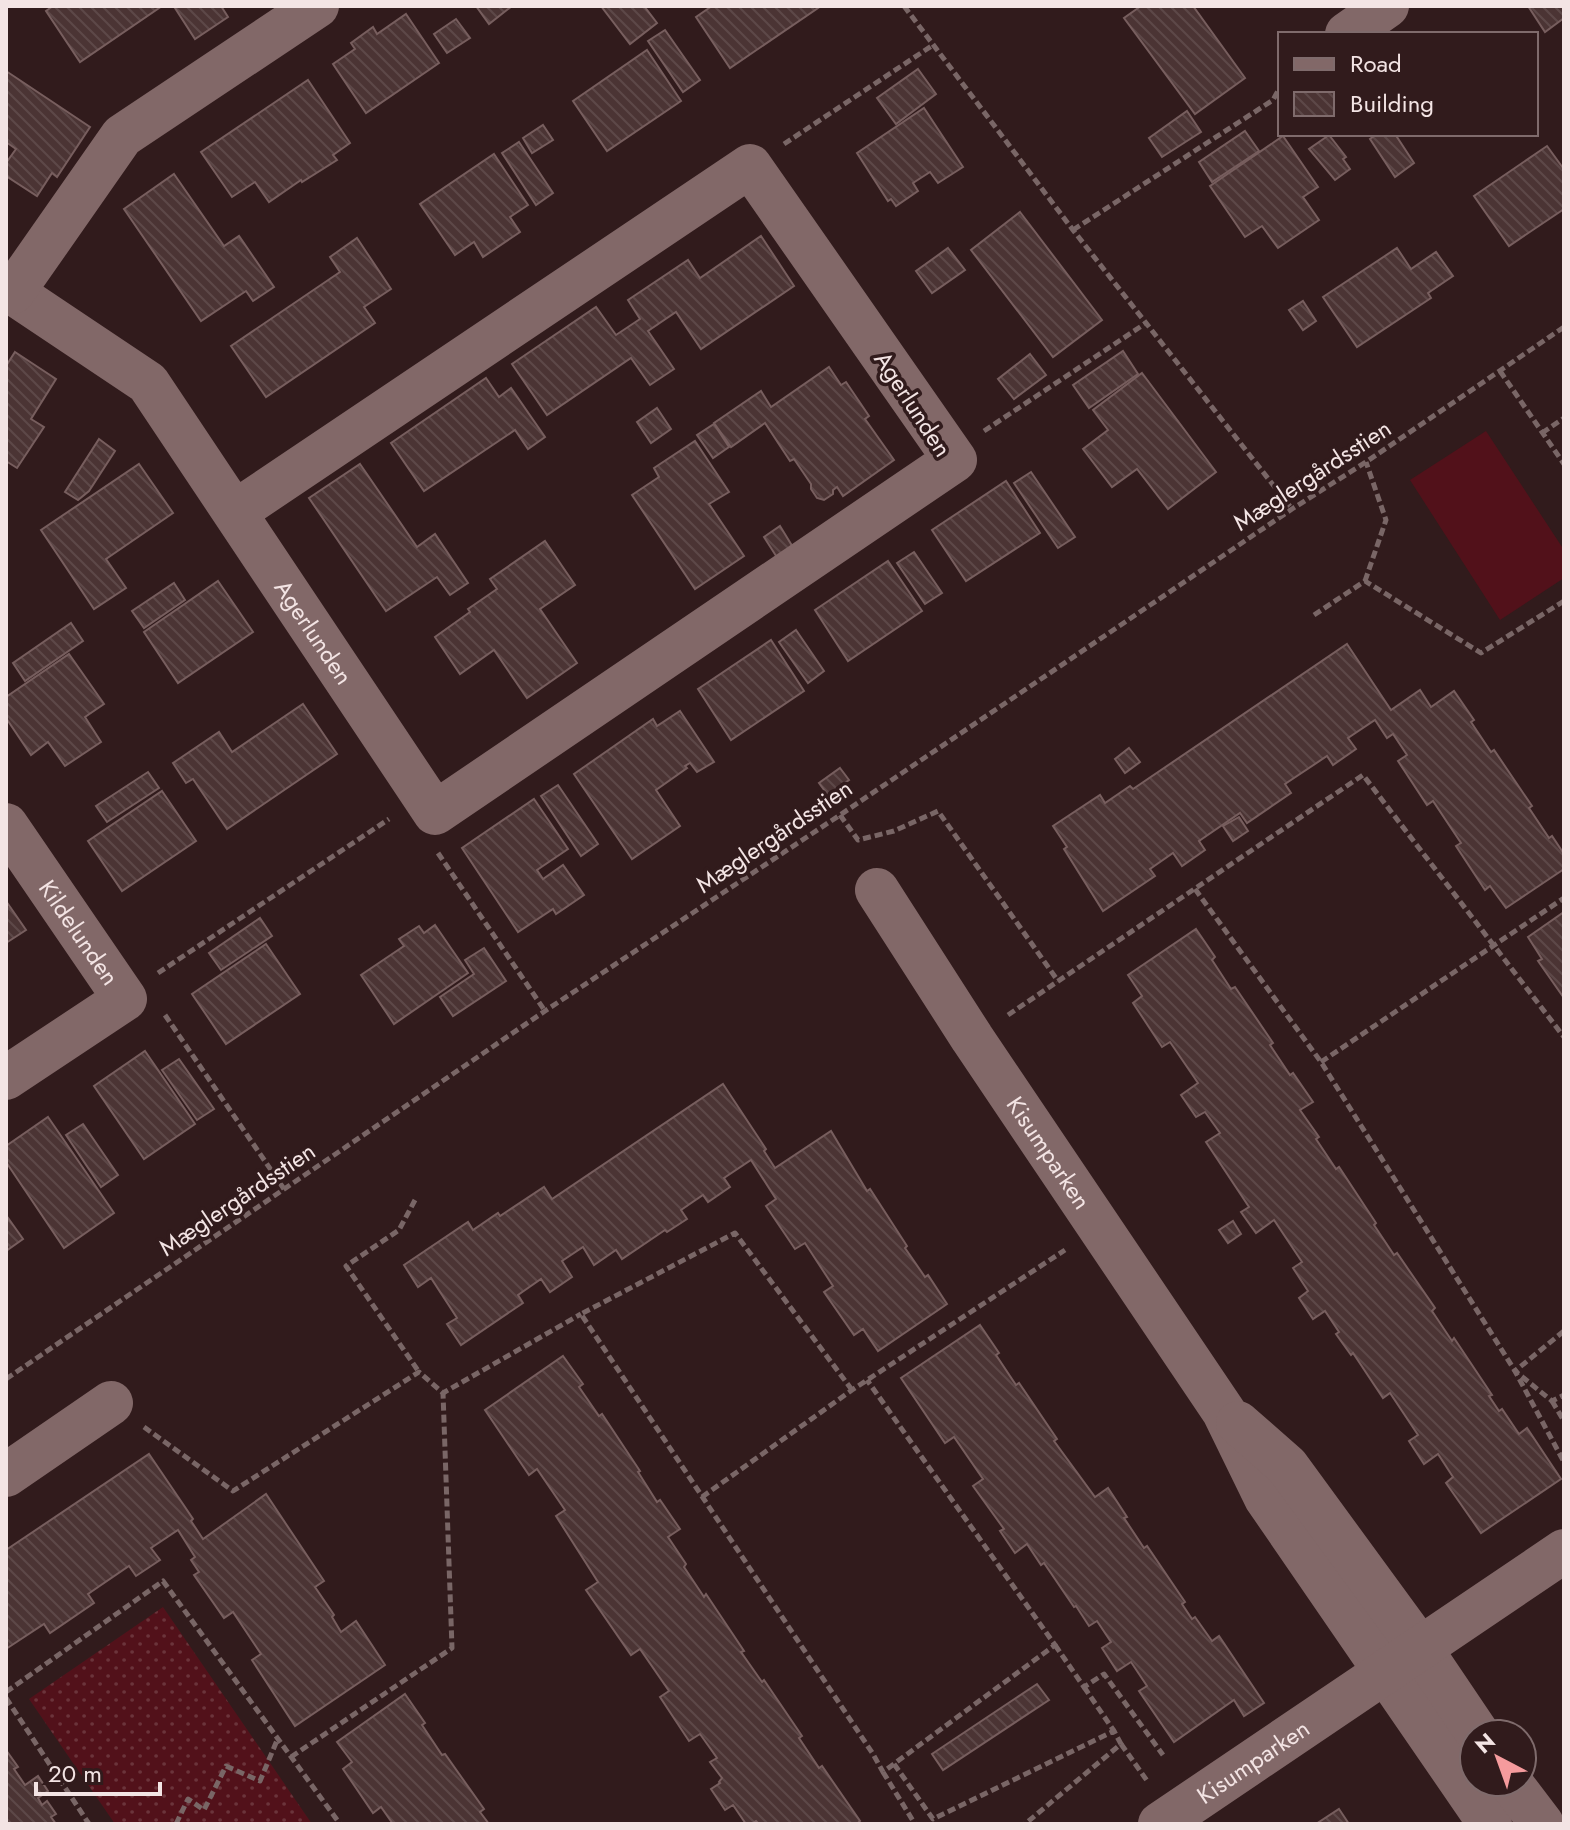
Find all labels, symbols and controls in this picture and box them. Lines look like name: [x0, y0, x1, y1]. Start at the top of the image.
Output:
legend: [1278, 32, 1538, 136]
text: Road: [1350, 46, 1402, 81]
text: Building: [1350, 86, 1434, 121]
street label: Agerlunden: [866, 344, 960, 464]
street label: Mæglergårdsstien: [1226, 411, 1398, 539]
street label: Agerlunden: [266, 572, 362, 691]
street label: Mæglergårdsstien: [689, 771, 859, 901]
street label: Kildelunden: [31, 873, 128, 992]
street label: Kisumparken: [998, 1089, 1100, 1216]
street label: Mæglergårdsstien: [152, 1134, 322, 1264]
street label: Kisumparken: [1189, 1711, 1316, 1812]
north arrow: [1458, 1718, 1538, 1798]
text: N: [1468, 1725, 1502, 1761]
scale bar: [36, 1746, 160, 1796]
text: 20 m: [48, 1756, 102, 1791]

